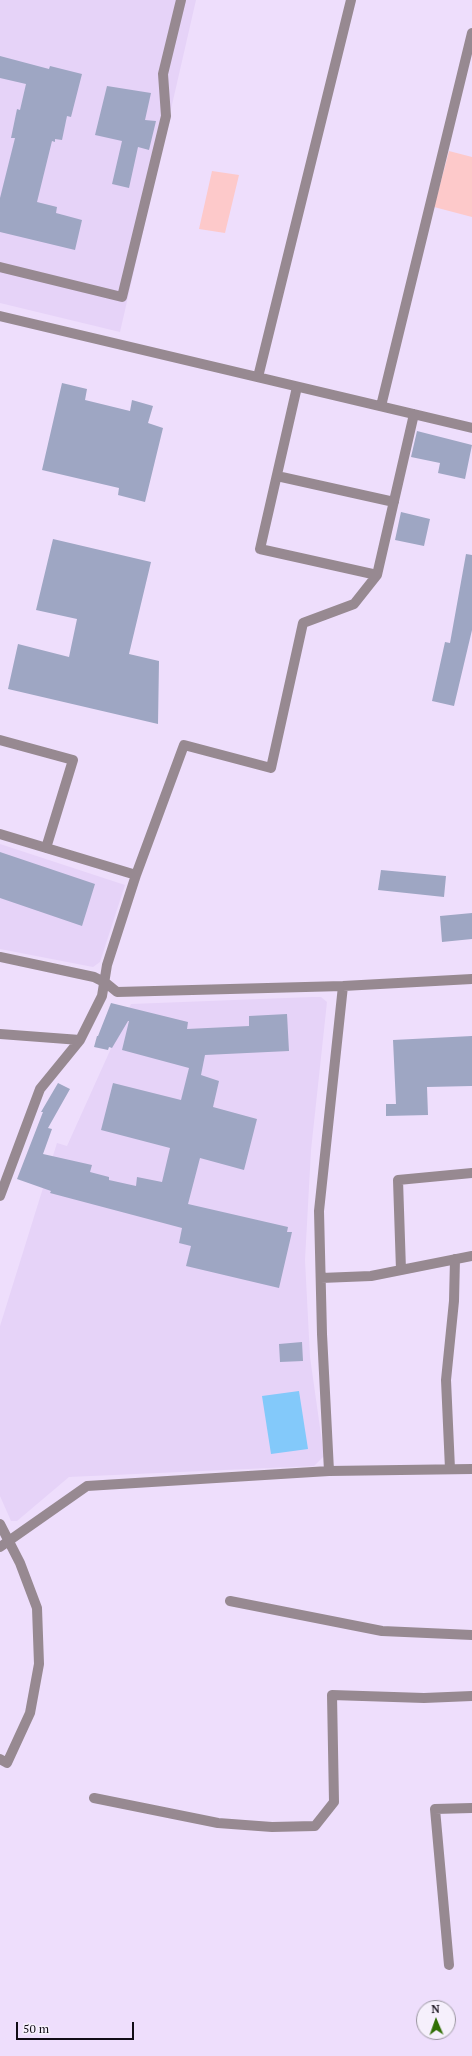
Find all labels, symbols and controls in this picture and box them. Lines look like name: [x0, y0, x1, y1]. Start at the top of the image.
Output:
north arrow: [416, 2000, 456, 2040]
text: N: [431, 2002, 440, 2016]
scale bar: [18, 2014, 136, 2040]
text: 50 m: [23, 2021, 49, 2036]

